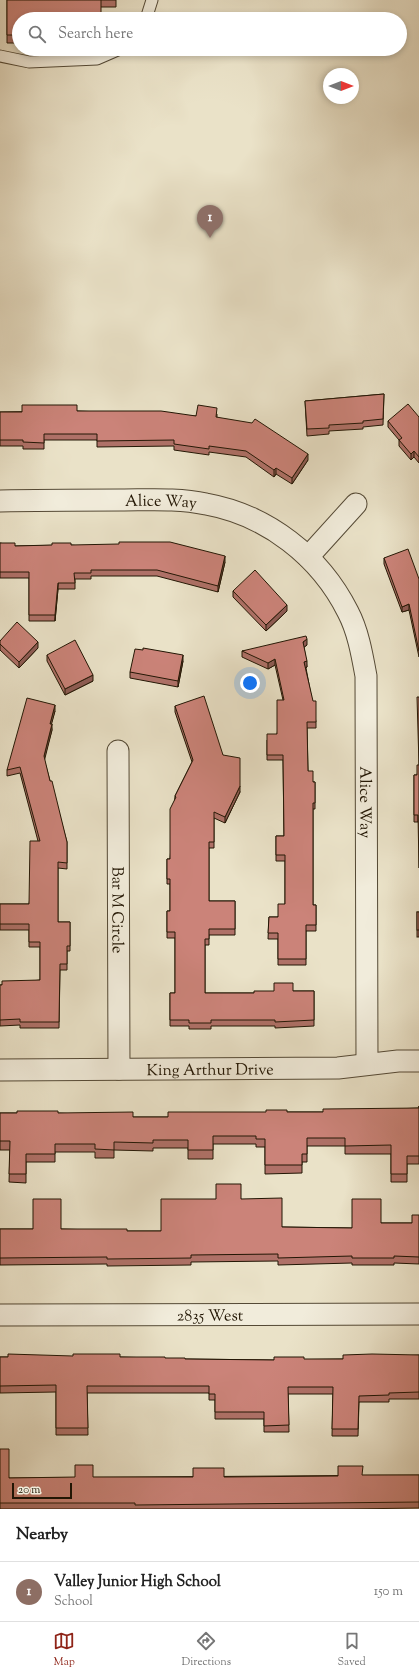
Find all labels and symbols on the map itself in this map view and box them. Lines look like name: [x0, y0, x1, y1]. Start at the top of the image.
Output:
north arrow: [323, 68, 359, 104]
pin: 1: [197, 205, 223, 238]
street label: Alice Way: [125, 491, 198, 516]
your location: [240, 673, 260, 693]
street label: Alice Way: [352, 766, 375, 838]
street label: Bar M Circle: [104, 867, 128, 954]
street label: King Arthur Drive: [146, 1059, 274, 1083]
street label: 2835 West: [177, 1305, 244, 1329]
scale bar: [12, 1481, 72, 1500]

